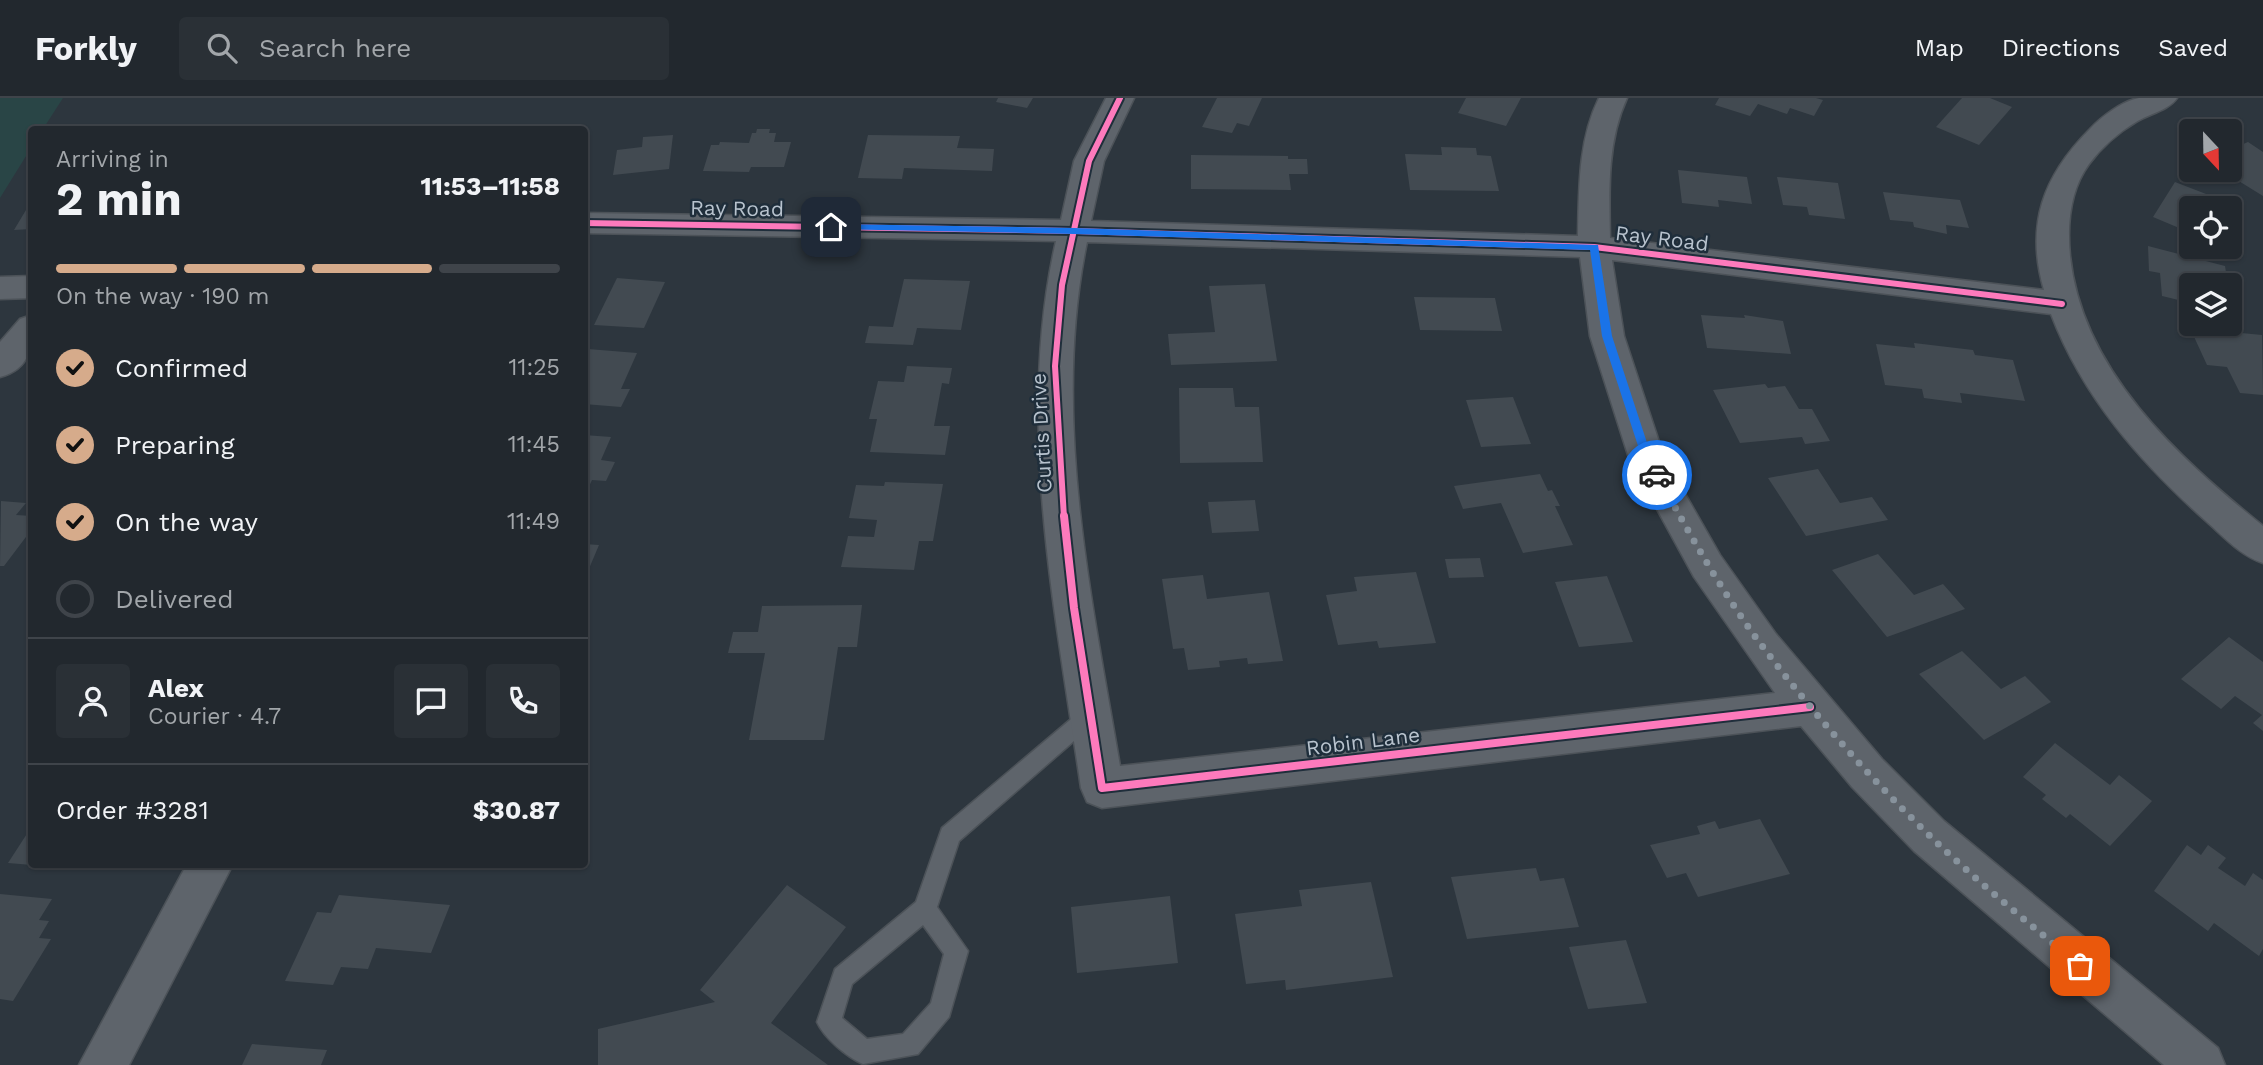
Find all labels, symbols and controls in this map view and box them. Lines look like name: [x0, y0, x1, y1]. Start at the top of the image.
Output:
search box: [179, 17, 669, 80]
text: Forkly: [35, 29, 137, 68]
icon: search: [203, 29, 241, 67]
text: Search here: [259, 33, 411, 63]
text: Map: [1915, 34, 1964, 62]
text: Directions: [2002, 34, 2120, 62]
text: Saved: [2158, 34, 2228, 62]
north arrow: [2179, 119, 2242, 182]
map controls: [2179, 119, 2242, 336]
text: Arriving in: [56, 146, 169, 173]
text: 11:53–11:58: [420, 171, 560, 201]
text: 2 min: [56, 172, 182, 226]
street label: Ray Road: [690, 195, 784, 221]
button: locate: [2179, 196, 2242, 259]
pin: [801, 197, 861, 257]
icon: home: [812, 208, 850, 246]
street label: Ray Road: [1614, 220, 1710, 256]
button: layers: [2179, 273, 2242, 336]
text: On the way · 190 m: [56, 283, 269, 310]
icon: check: [56, 349, 94, 387]
text: Confirmed: [115, 353, 248, 383]
text: 11:25: [508, 354, 560, 381]
street label: Curtis Drive: [1025, 372, 1057, 494]
icon: check: [56, 426, 94, 464]
text: Preparing: [115, 430, 235, 460]
text: 11:45: [508, 431, 560, 458]
courier: [1622, 440, 1692, 510]
icon: car: [1638, 456, 1676, 494]
icon: check: [56, 503, 94, 541]
text: On the way: [115, 507, 258, 537]
text: 11:49: [507, 508, 560, 535]
text: Delivered: [115, 584, 234, 614]
button: person: [56, 664, 130, 738]
button: chat: [394, 664, 468, 738]
button: phone: [486, 664, 560, 738]
text: Alex: [148, 673, 204, 703]
text: Courier · 4.7: [148, 703, 281, 730]
street label: Robin Lane: [1305, 722, 1421, 760]
text: Order #3281: [56, 795, 209, 825]
text: $30.87: [473, 795, 560, 825]
pin: [2050, 936, 2110, 996]
icon: bag: [2061, 947, 2099, 985]

